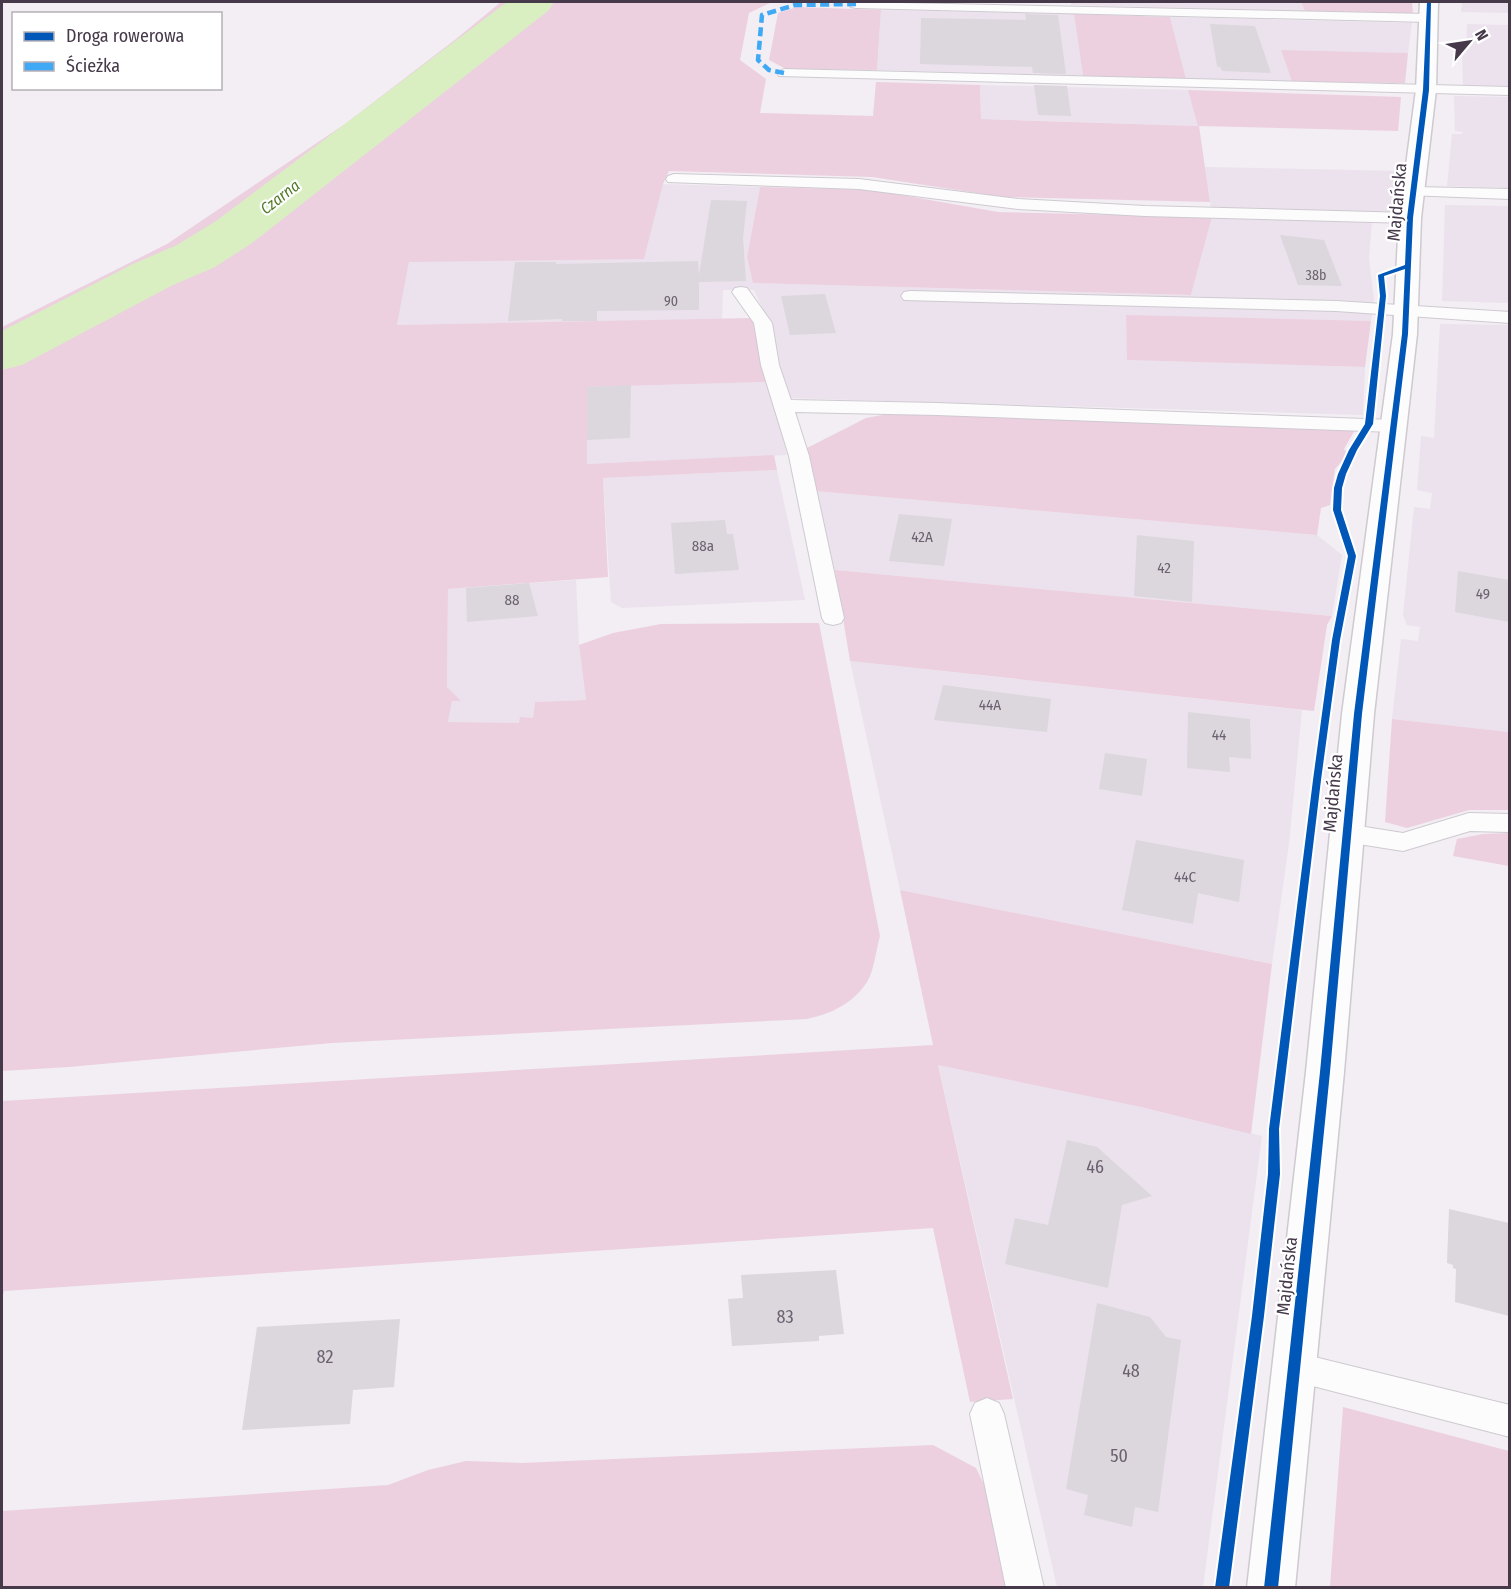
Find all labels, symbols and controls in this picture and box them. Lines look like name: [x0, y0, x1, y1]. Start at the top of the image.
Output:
legend: [12, 12, 222, 90]
north arrow: [1439, 12, 1499, 72]
text: Droga rowerowa: [66, 25, 185, 47]
text: N: [1471, 26, 1492, 44]
text: Ścieżka: [66, 55, 120, 77]
street label: Majdańska: [1383, 162, 1411, 242]
water label: Czarna: [257, 176, 303, 218]
house number: 38b: [1306, 267, 1326, 284]
house number: 90: [664, 293, 678, 310]
house number: 42A: [911, 528, 933, 546]
house number: 88a: [692, 537, 714, 555]
house number: 42: [1157, 559, 1171, 577]
house number: 49: [1476, 585, 1490, 603]
house number: 88: [504, 591, 520, 609]
house number: 44A: [979, 696, 1001, 714]
house number: 44: [1212, 726, 1226, 744]
street label: Majdańska: [1319, 753, 1347, 833]
house number: 44C: [1174, 868, 1196, 886]
house number: 46: [1086, 1156, 1104, 1178]
street label: Majdańska: [1272, 1236, 1302, 1316]
house number: 83: [776, 1306, 794, 1328]
house number: 82: [317, 1346, 333, 1368]
house number: 48: [1122, 1360, 1140, 1382]
house number: 50: [1110, 1445, 1128, 1467]

